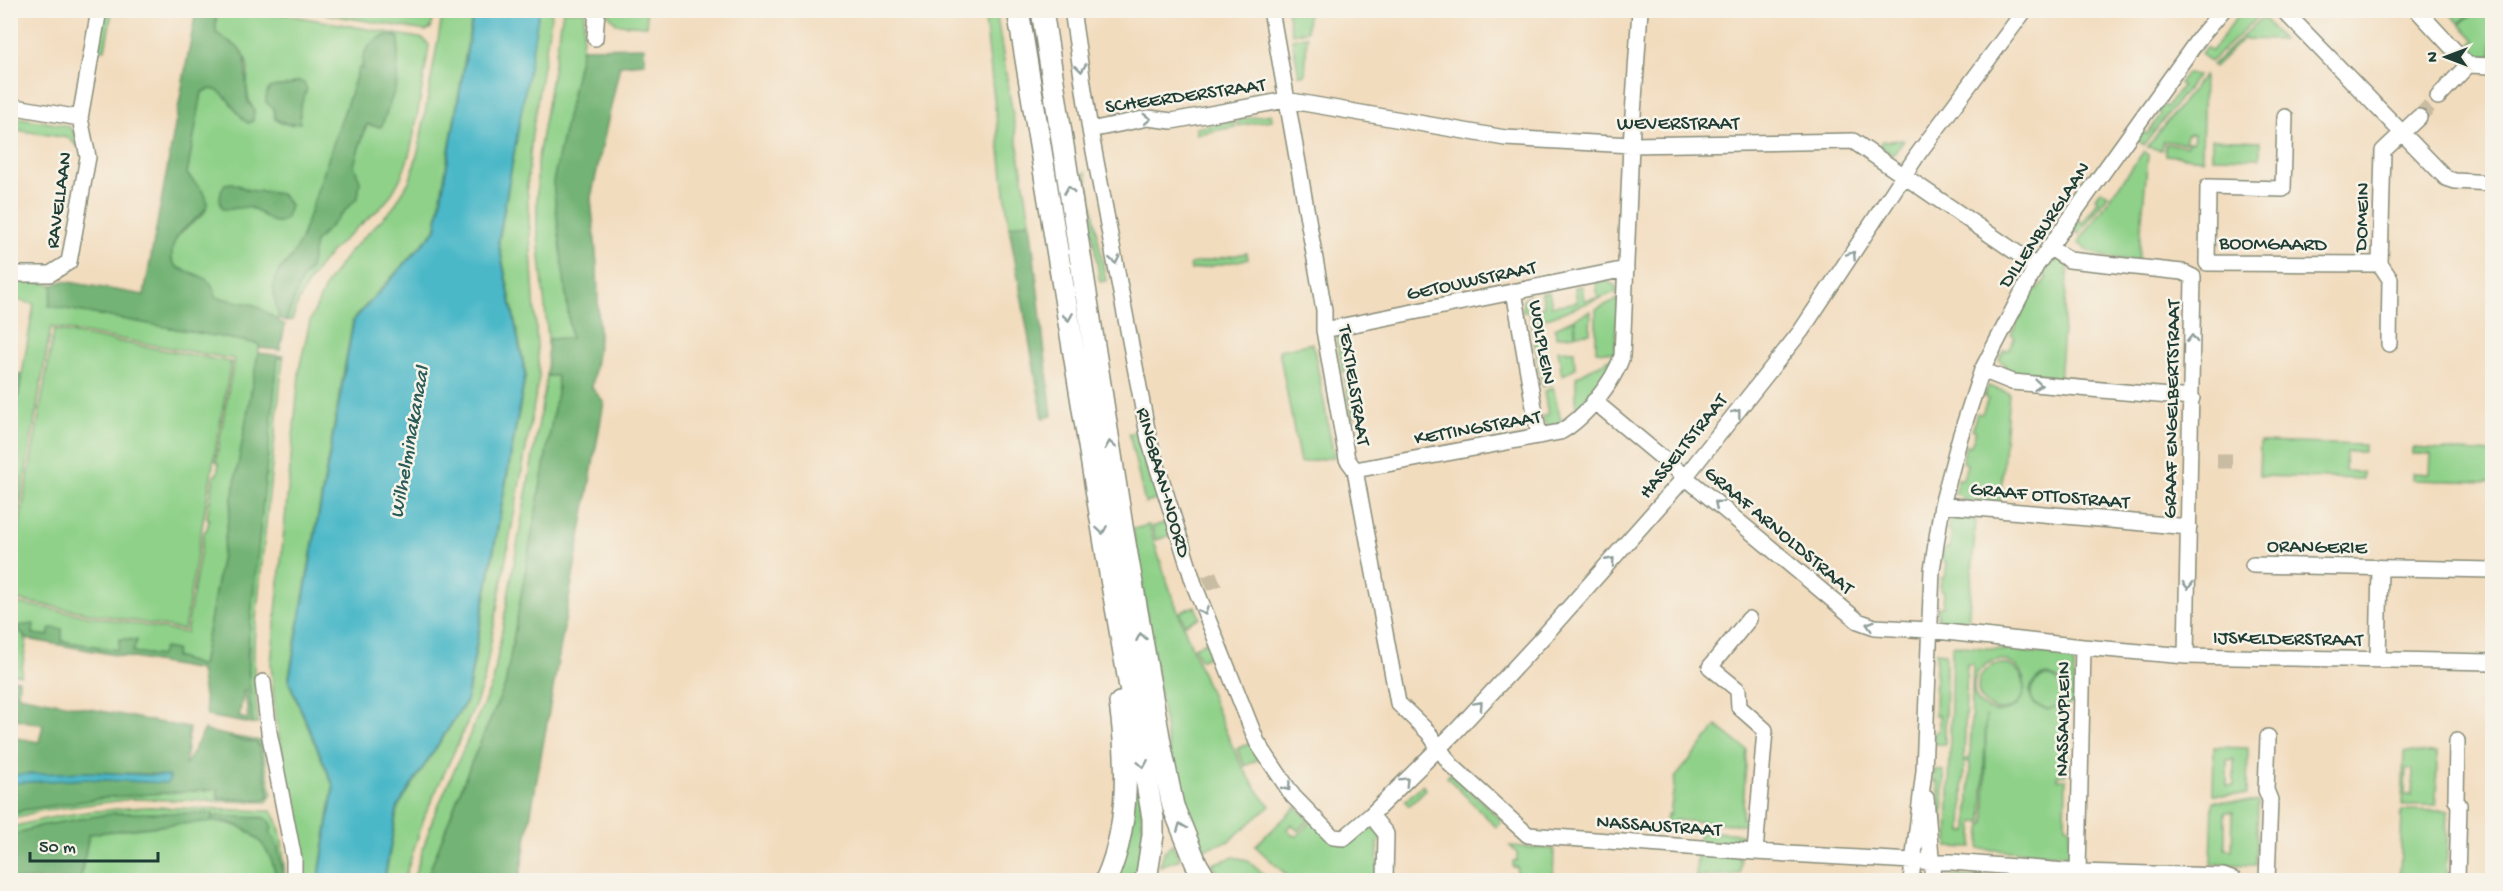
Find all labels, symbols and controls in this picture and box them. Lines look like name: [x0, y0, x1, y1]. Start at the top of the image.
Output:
north arrow: [2416, 27, 2476, 87]
text: N: [2425, 51, 2444, 62]
one-way arrow: [1074, 64, 1086, 73]
street label: SCHEERDERSTRAAT: [1104, 75, 1268, 120]
one-way arrow: [1143, 113, 1152, 126]
street label: WEVERSTRAAT: [1617, 114, 1740, 137]
street label: RAVELLAAN: [42, 151, 79, 250]
street label: DILLENBURGLAAN: [1994, 159, 2096, 295]
street label: DOMEIN: [2351, 182, 2376, 254]
one-way arrow: [1063, 185, 1075, 194]
street label: BOOMGAARD: [2218, 233, 2328, 258]
one-way arrow: [1845, 251, 1856, 262]
one-way arrow: [1108, 255, 1121, 265]
street label: GETOUWSTRAAT: [1405, 257, 1540, 307]
street label: GRAAF ENGELBERTSTRAAT: [2160, 298, 2187, 519]
street label: WOLPLEIN: [1522, 299, 1559, 386]
one-way arrow: [1061, 312, 1074, 322]
street label: TEXTIELSTRAAT: [1332, 323, 1374, 449]
one-way arrow: [2186, 335, 2199, 344]
water label: Wilhelminakanaal: [386, 363, 437, 521]
one-way arrow: [2034, 378, 2043, 391]
street label: HASSELTSTRAAT: [1636, 389, 1735, 504]
street label: RINGBAAN-NOORD: [1129, 405, 1194, 561]
street label: KETTINGSTRAAT: [1413, 407, 1544, 452]
one-way arrow: [1729, 408, 1740, 419]
one-way arrow: [1104, 440, 1116, 449]
street label: GRAAF ARNOLDSTRAAT: [1698, 462, 1858, 602]
street label: GRAAF OTTOSTRAAT: [1969, 479, 2132, 516]
one-way arrow: [1714, 500, 1725, 511]
one-way arrow: [1096, 526, 1108, 535]
street label: ORANGERIE: [2267, 536, 2369, 561]
one-way arrow: [1604, 557, 1615, 568]
one-way arrow: [2181, 581, 2194, 590]
one-way arrow: [1197, 605, 1209, 616]
one-way arrow: [1865, 620, 1876, 632]
street label: IJSKELDERSTRAAT: [2213, 628, 2365, 653]
one-way arrow: [1135, 632, 1148, 642]
street label: NASSAUPLEIN: [2052, 661, 2077, 777]
one-way arrow: [1472, 702, 1483, 712]
one-way arrow: [1136, 758, 1149, 768]
one-way arrow: [1398, 778, 1409, 788]
one-way arrow: [1279, 781, 1290, 792]
street label: NASSAUSTRAAT: [1595, 812, 1723, 843]
one-way arrow: [1176, 823, 1189, 833]
scale bar: [30, 825, 158, 863]
text: 50 m: [39, 838, 76, 859]

